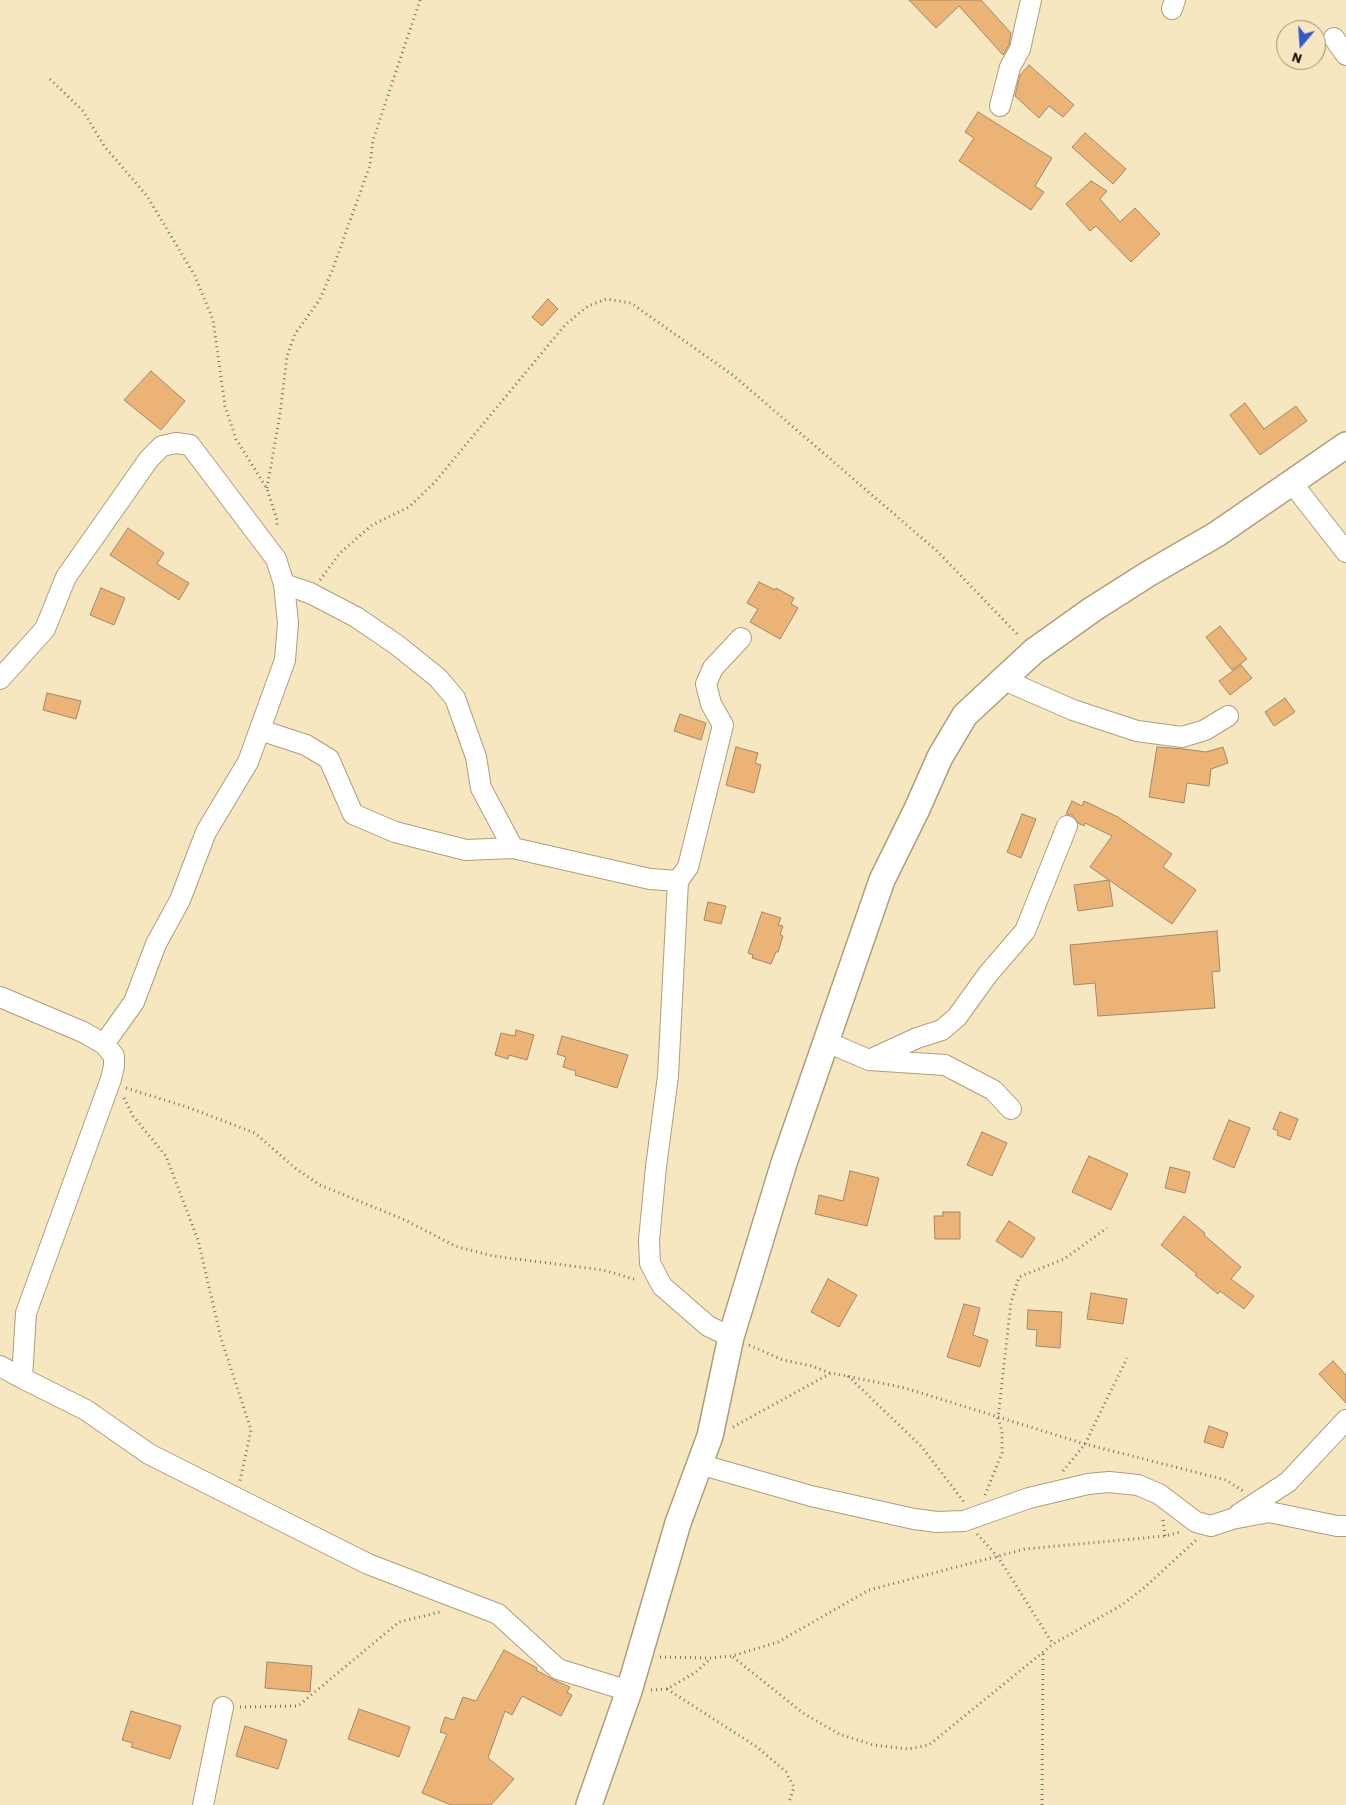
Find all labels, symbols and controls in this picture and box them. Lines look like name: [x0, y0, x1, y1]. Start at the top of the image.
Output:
north arrow: [1276, 20, 1326, 70]
text: N: [1289, 49, 1304, 68]

